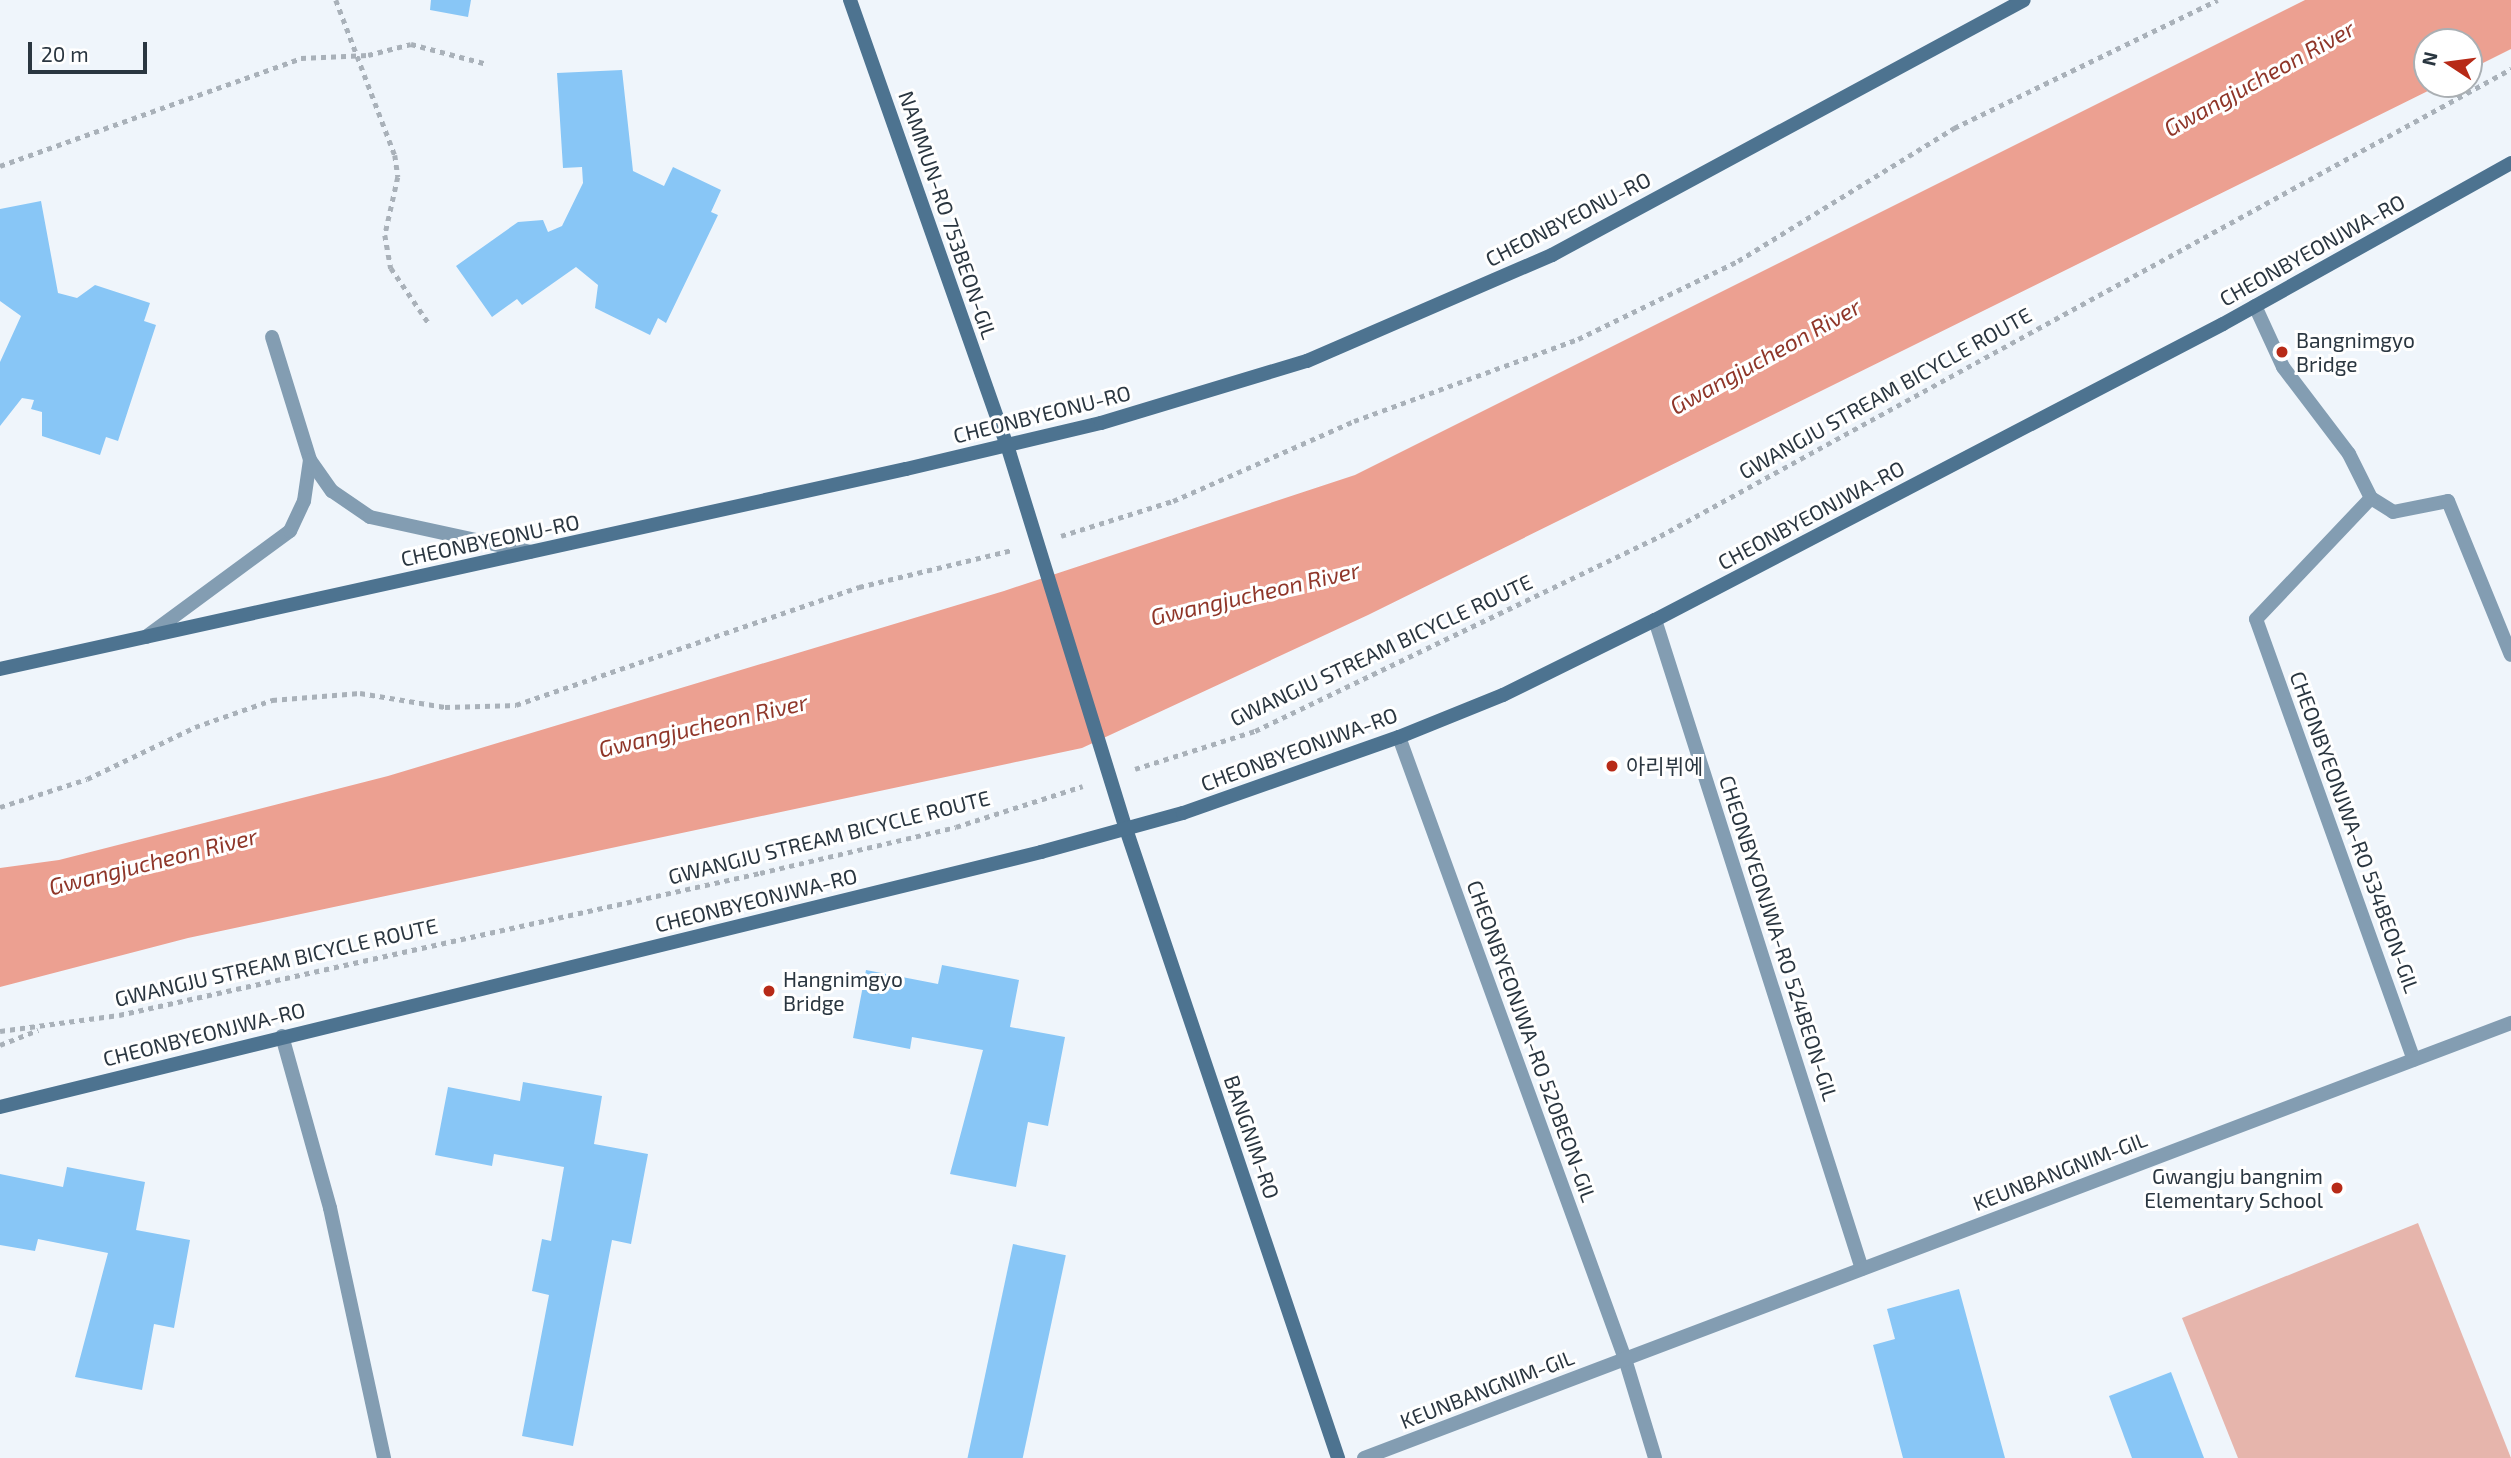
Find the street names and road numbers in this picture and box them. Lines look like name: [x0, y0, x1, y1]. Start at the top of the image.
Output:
street label: NAMMUN-RO 753BEON-GIL: [894, 88, 1002, 342]
street label: CHEONBYEONU-RO: [1481, 166, 1655, 272]
street label: CHEONBYEONJWA-RO: [2215, 189, 2409, 311]
street label: GWANGJU STREAM BICYCLE ROUTE: [1734, 302, 2036, 484]
street label: CHEONBYEONU-RO: [951, 380, 1133, 448]
street label: CHEONBYEONJWA-RO: [1713, 455, 1909, 575]
street label: CHEONBYEONU-RO: [398, 509, 582, 571]
street label: GWANGJU STREAM BICYCLE ROUTE: [1226, 569, 1536, 731]
street label: CHEONBYEONJWA-RO 534BEON-GIL: [2285, 668, 2425, 996]
street label: CHEONBYEONJWA-RO: [1197, 702, 1401, 796]
street label: CHEONBYEONJWA-RO 524BEON-GIL: [1714, 772, 1844, 1104]
street label: GWANGJU STREAM BICYCLE ROUTE: [666, 785, 992, 889]
street label: CHEONBYEONJWA-RO: [652, 863, 860, 937]
street label: CHEONBYEONJWA-RO 520BEON-GIL: [1462, 877, 1602, 1205]
street label: GWANGJU STREAM BICYCLE ROUTE: [112, 913, 440, 1011]
street label: CHEONBYEONJWA-RO: [100, 997, 308, 1071]
street label: BANGNIM-RO: [1219, 1072, 1285, 1202]
street label: KEUNBANGNIM-GIL: [1969, 1126, 2151, 1216]
street label: KEUNBANGNIM-GIL: [1396, 1344, 1578, 1434]

